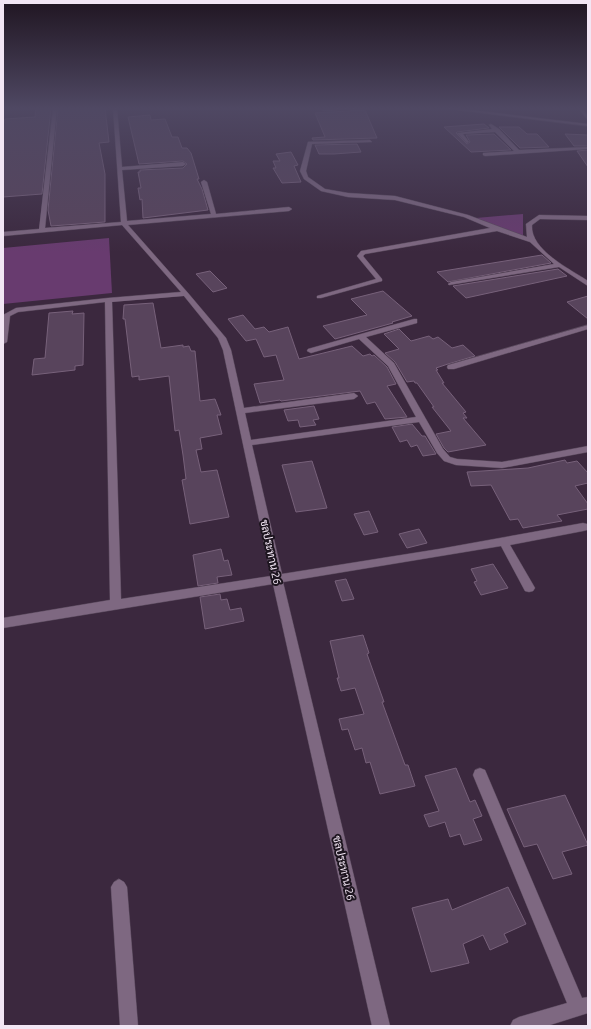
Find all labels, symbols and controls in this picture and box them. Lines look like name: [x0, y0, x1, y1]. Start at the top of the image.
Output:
street label: ชลประทาน 26: [258, 518, 284, 586]
street label: ชลประทาน 26: [331, 835, 357, 901]

